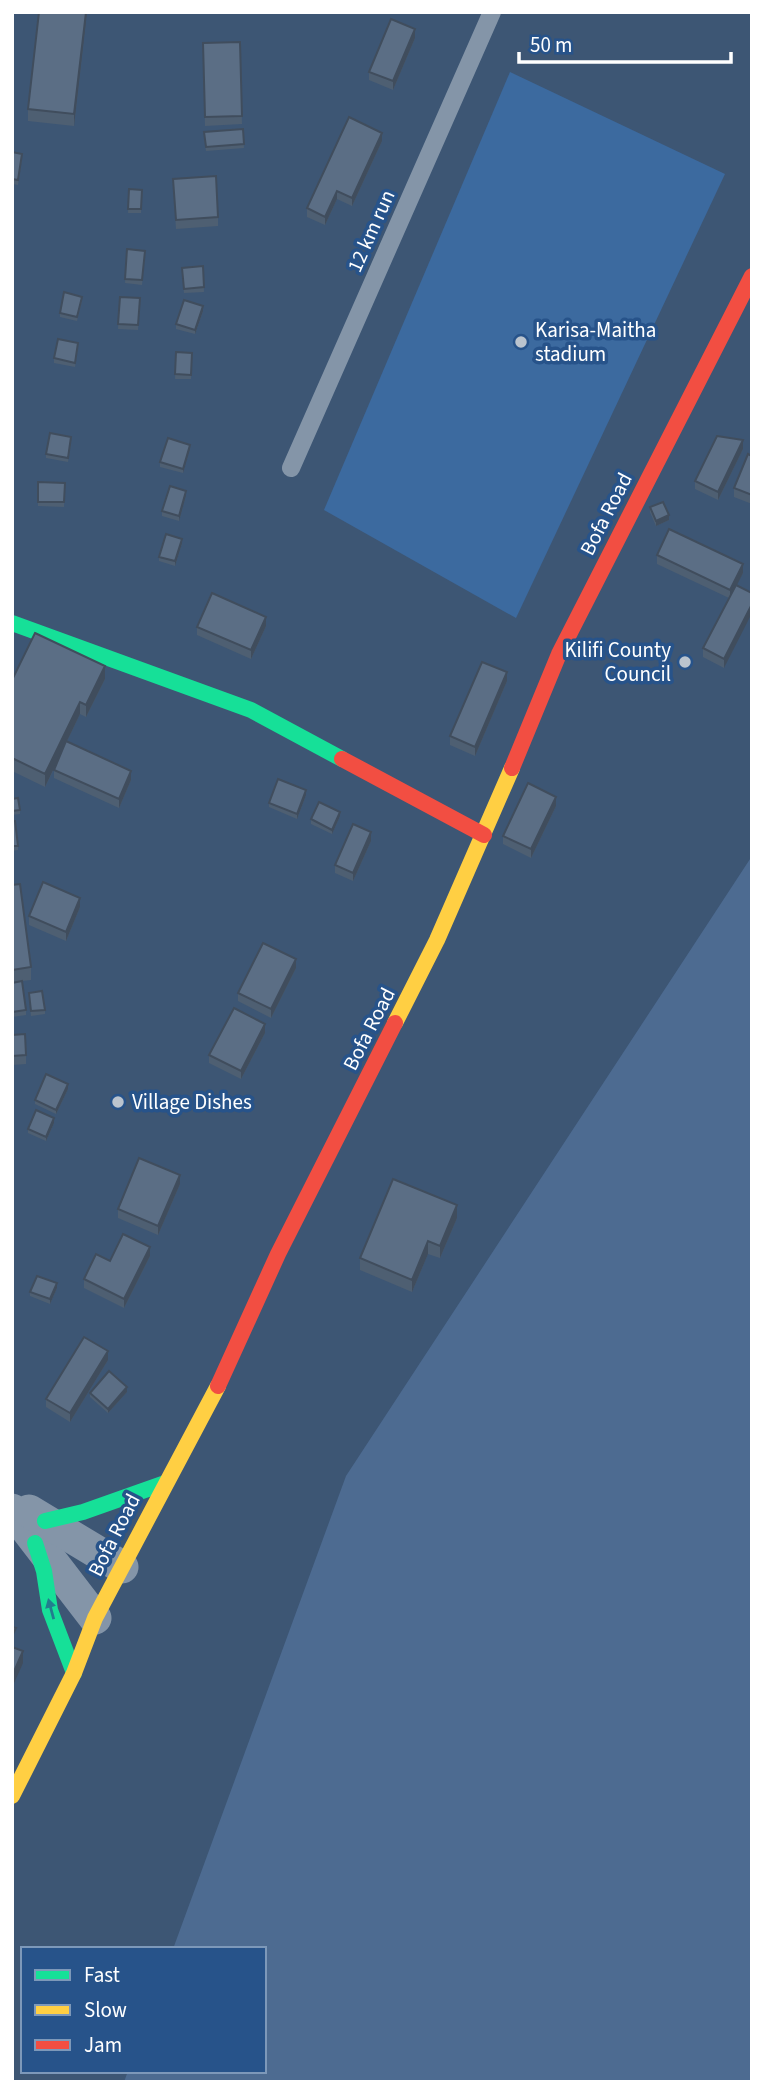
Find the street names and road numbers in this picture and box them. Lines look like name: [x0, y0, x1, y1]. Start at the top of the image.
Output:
street label: 12 km run: [340, 185, 402, 277]
street label: Bofa Road: [572, 467, 640, 561]
street label: Bofa Road: [335, 982, 403, 1076]
street label: Bofa Road: [80, 1488, 148, 1582]

